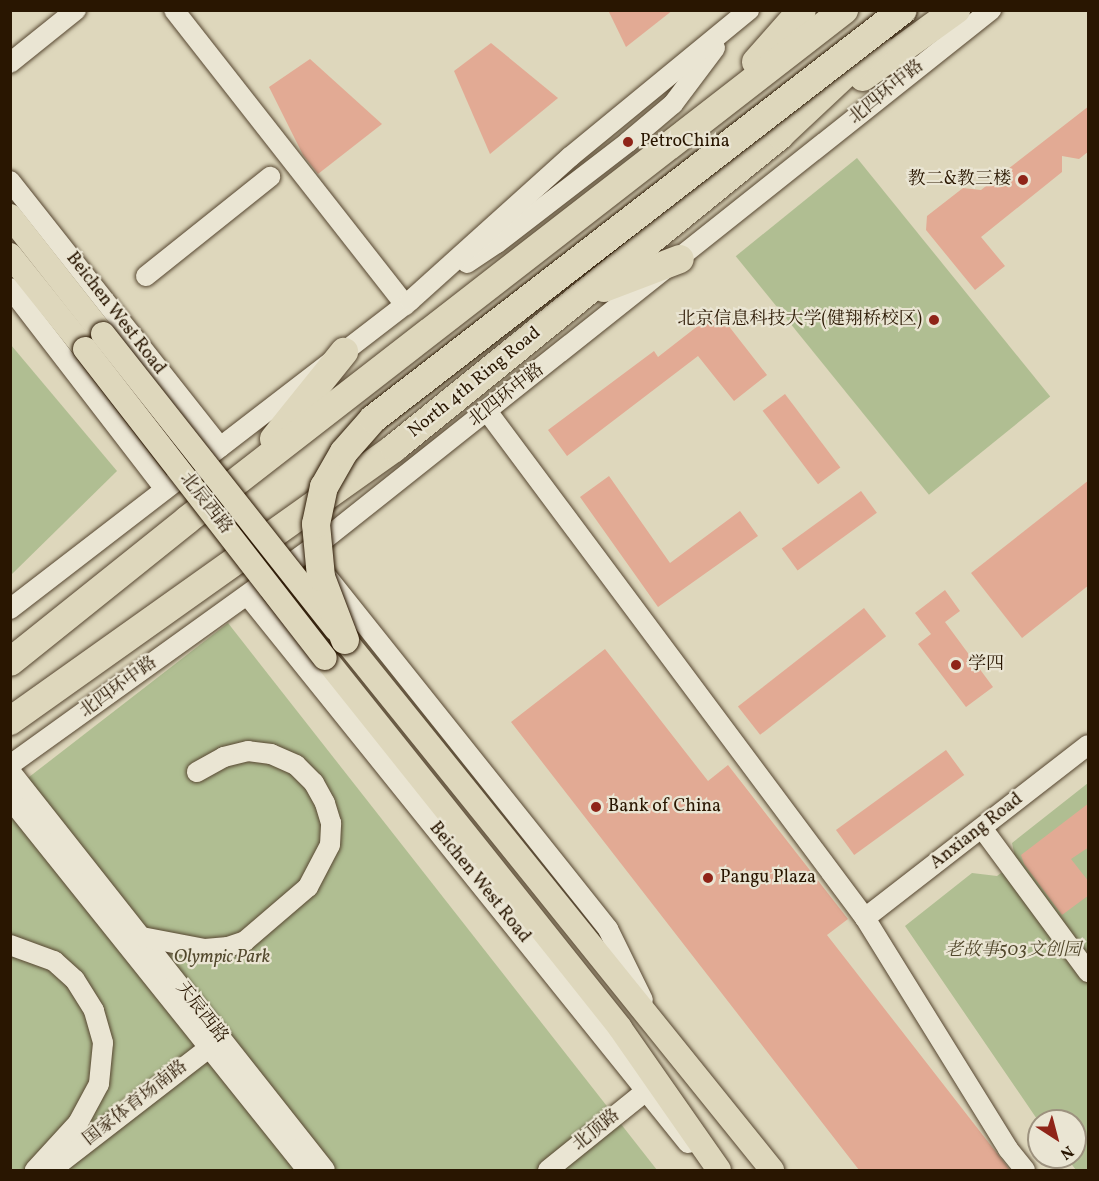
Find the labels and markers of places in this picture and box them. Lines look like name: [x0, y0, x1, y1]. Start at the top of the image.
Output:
place label: PetroChina: [640, 131, 730, 153]
marker: PetroChina: [621, 135, 635, 149]
place label: 教二&教三楼: [908, 169, 1011, 191]
marker: 教二&教三楼: [1016, 173, 1030, 187]
place label: 北京信息科技大学(健翔桥校区): [678, 309, 922, 331]
marker: 北京信息科技大学(健翔桥校区): [927, 313, 941, 327]
place label: 学四: [968, 654, 1004, 676]
marker: 学四: [949, 658, 963, 672]
place label: Bank of China: [608, 796, 719, 818]
marker: Bank of China: [589, 800, 603, 814]
place label: Pangu Plaza: [720, 867, 816, 889]
marker: Pangu Plaza: [701, 871, 715, 885]

